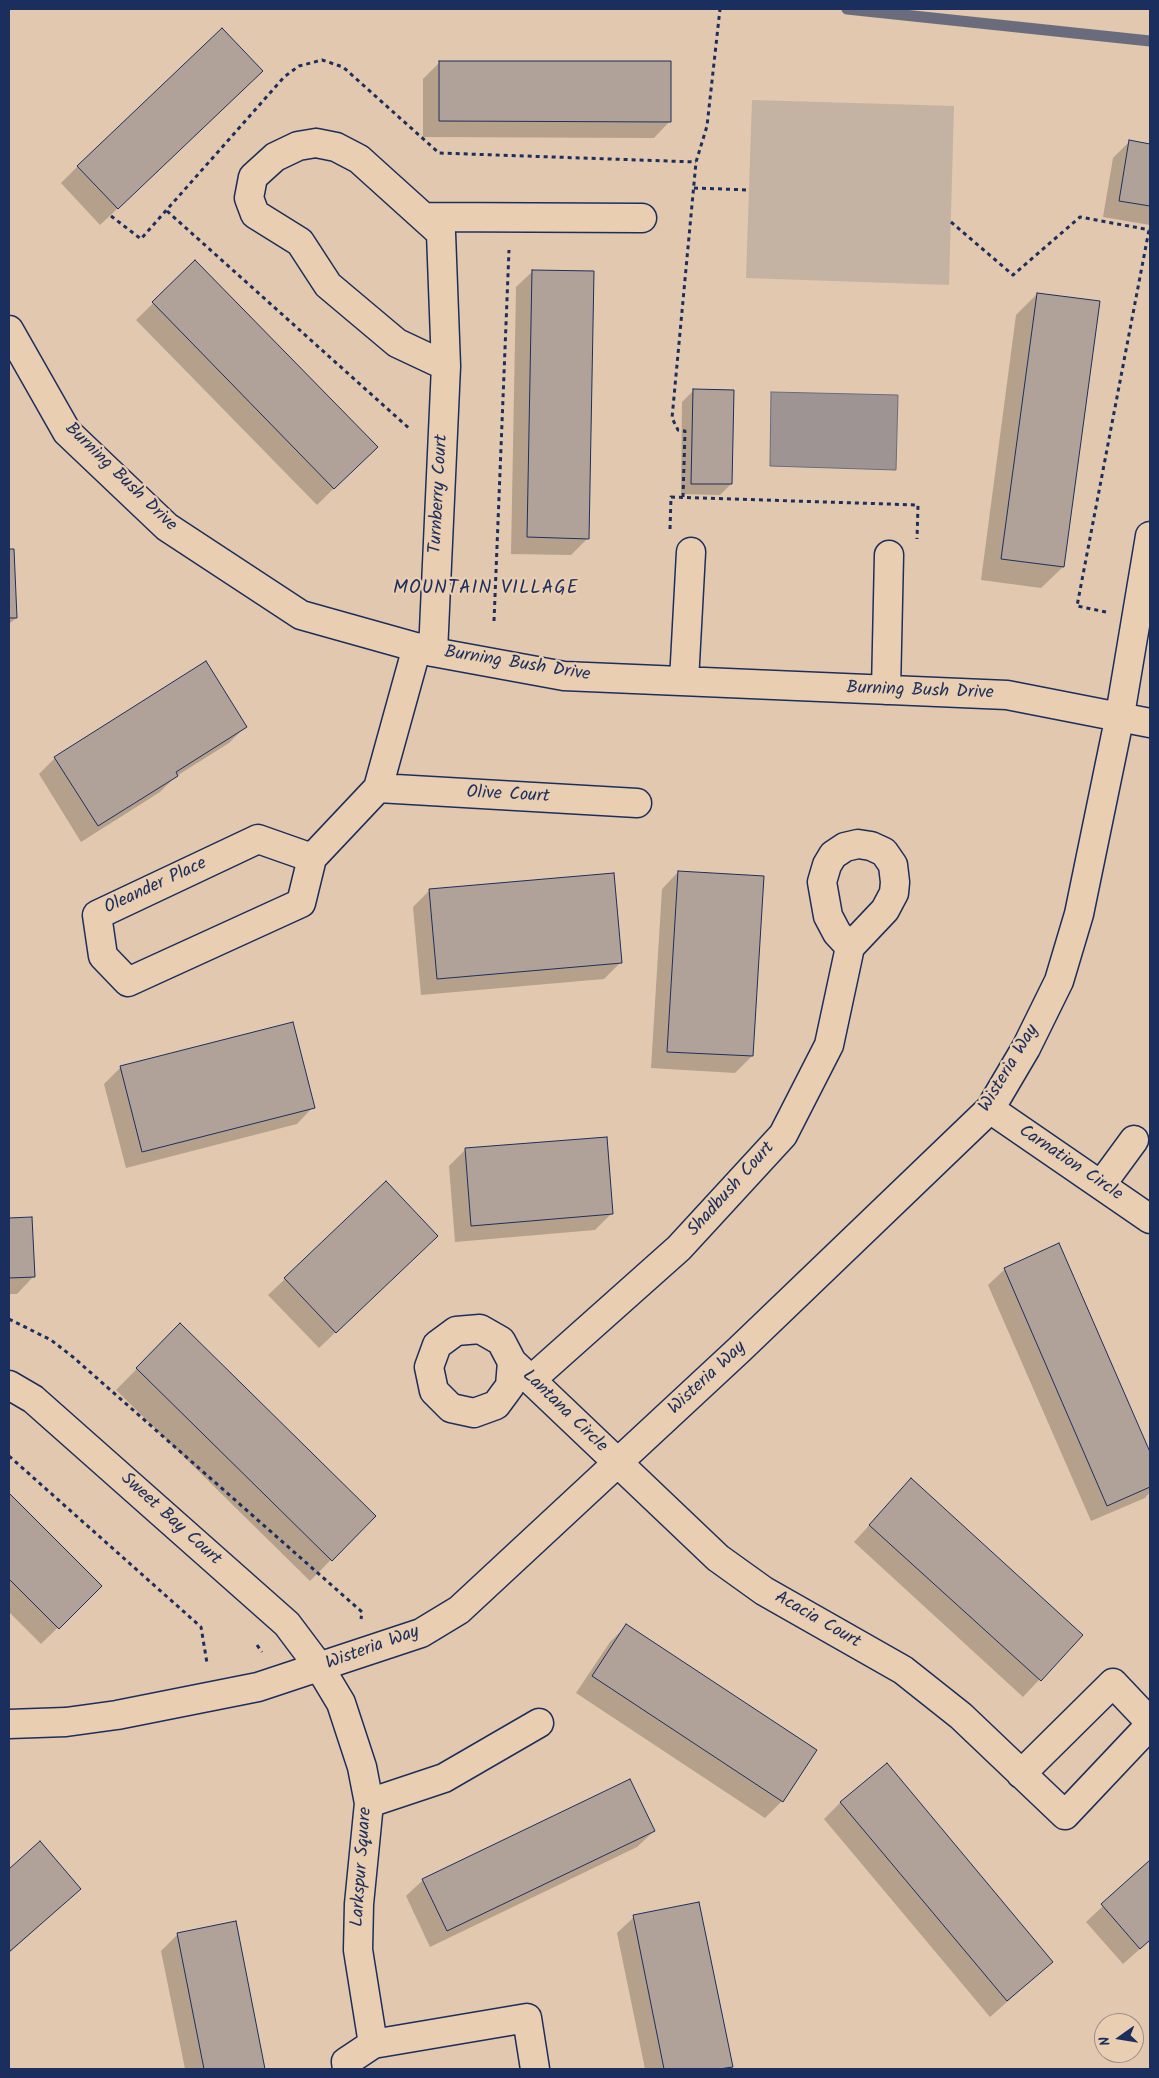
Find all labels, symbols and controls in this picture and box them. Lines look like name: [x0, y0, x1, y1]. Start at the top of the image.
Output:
street label: Burning Bush Drive: [59, 419, 181, 537]
street label: Turnberry Court: [426, 434, 454, 554]
district label: MOUNTAIN VILLAGE: [391, 579, 581, 601]
street label: Burning Bush Drive: [442, 643, 592, 687]
street label: Burning Bush Drive: [846, 679, 994, 705]
street label: Olive Court: [466, 783, 550, 809]
street label: Oleander Place: [101, 854, 211, 920]
street label: Wisteria Way: [976, 1021, 1044, 1117]
street label: Carnation Circle: [1014, 1121, 1126, 1207]
street label: Shadbush Court: [684, 1138, 780, 1242]
street label: Wisteria Way: [665, 1338, 751, 1420]
street label: Lantana Circle: [517, 1366, 611, 1458]
street label: Sweet Bay Court: [115, 1469, 225, 1571]
street label: Acacia Court: [770, 1588, 864, 1654]
street label: Wisteria Way: [323, 1622, 423, 1676]
street label: Larkspur Square: [348, 1806, 378, 1928]
north arrow: [1094, 2013, 1144, 2063]
text: N: [1094, 2034, 1117, 2048]

